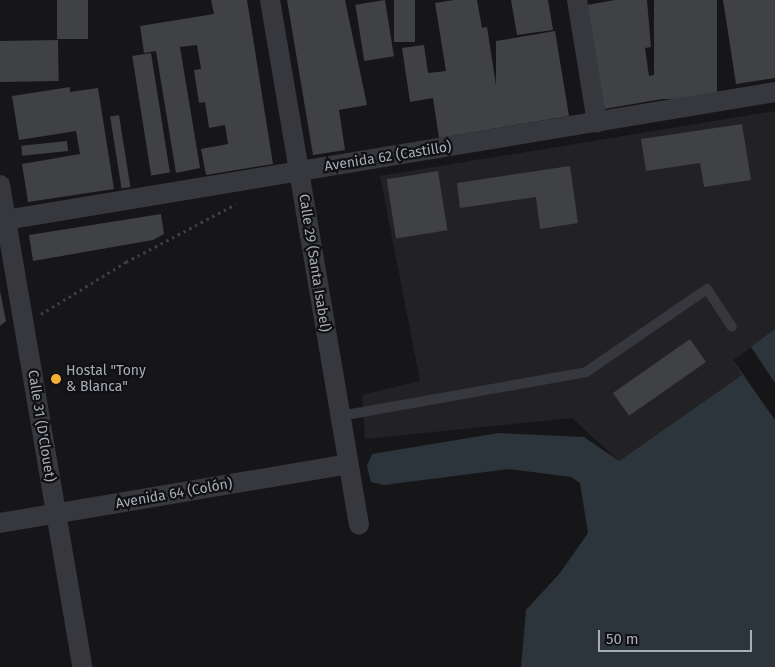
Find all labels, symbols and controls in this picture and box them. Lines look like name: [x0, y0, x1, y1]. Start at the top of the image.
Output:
street label: Avenida 62 (Castillo): [323, 139, 453, 175]
street label: Calle 29 (Santa Isabel): [295, 193, 333, 333]
place label: Hostal "Tony & Blanca": [66, 363, 146, 396]
street label: Calle 31 (D'Clouet): [24, 369, 58, 483]
marker: Hostal "Tony & Blanca": [50, 373, 62, 385]
street label: Avenida 64 (Colón): [114, 475, 234, 513]
scale bar: [600, 620, 754, 652]
text: 50 m: [606, 630, 639, 648]

